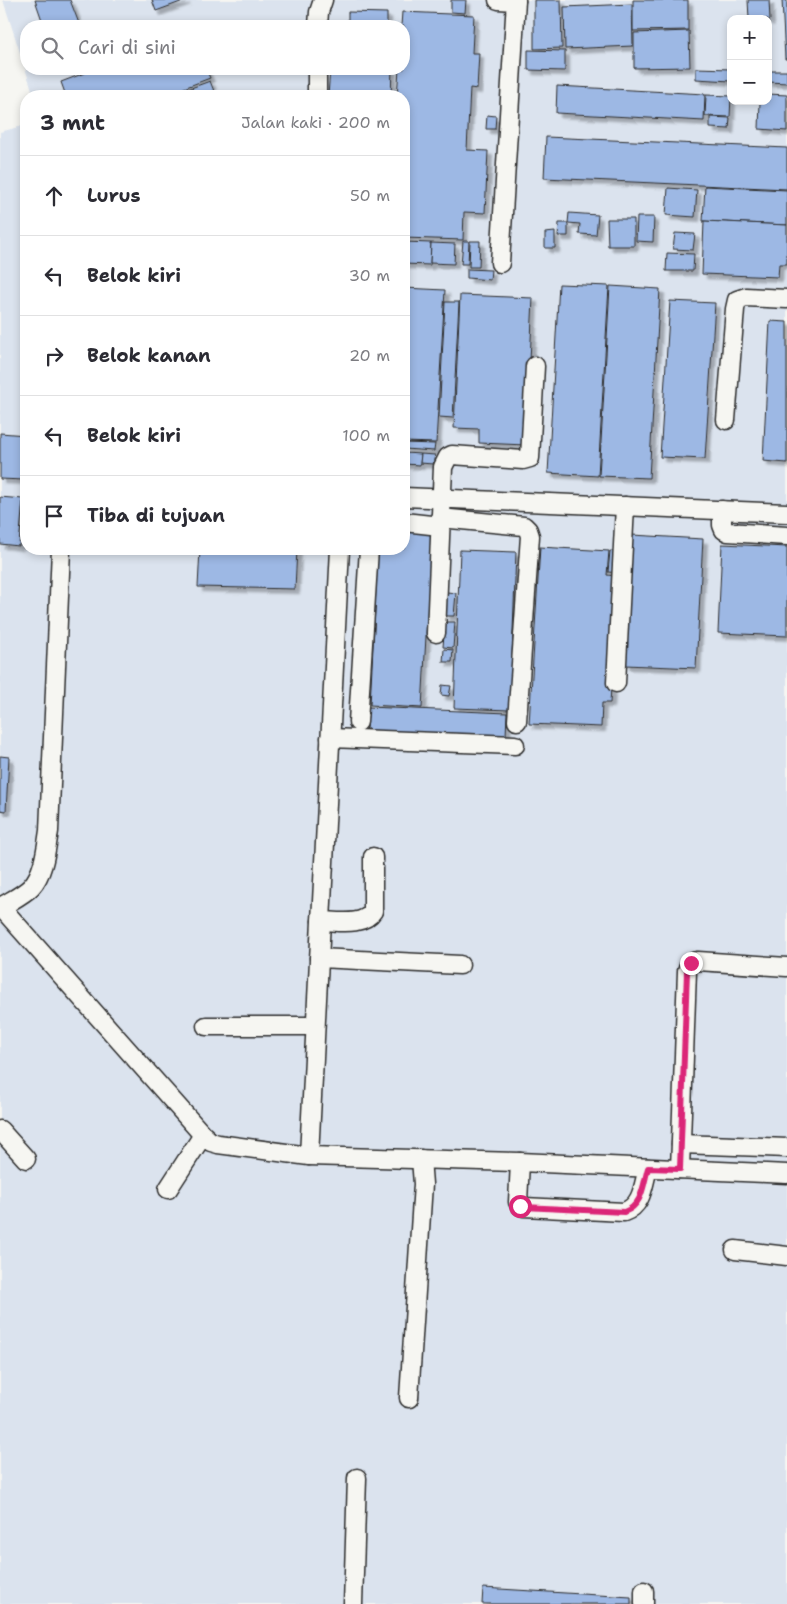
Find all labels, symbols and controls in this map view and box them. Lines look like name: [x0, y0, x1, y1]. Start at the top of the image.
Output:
map controls: [727, 15, 772, 105]
button: +: [727, 15, 772, 60]
search box: [20, 20, 410, 75]
icon: search: [38, 34, 66, 62]
text: Cari di sini: [78, 35, 176, 60]
button: −: [727, 60, 772, 105]
text: 3 mnt: [40, 109, 105, 137]
text: Jalan kaki · 200 m: [241, 112, 390, 133]
icon: ahead: [40, 182, 68, 210]
text: Lurus: [87, 183, 141, 208]
text: 50 m: [350, 185, 390, 206]
icon: left: [40, 262, 68, 290]
text: Belok kiri: [87, 263, 181, 288]
text: 30 m: [349, 265, 390, 286]
icon: right: [40, 342, 68, 370]
text: Belok kanan: [87, 343, 211, 368]
text: 20 m: [349, 345, 390, 366]
icon: left: [40, 422, 68, 450]
text: Belok kiri: [87, 423, 181, 448]
text: 100 m: [342, 425, 390, 446]
icon: arrive: [40, 502, 68, 530]
text: Tiba di tujuan: [87, 503, 225, 528]
route end: [680, 952, 703, 975]
route start: [509, 1195, 532, 1218]

